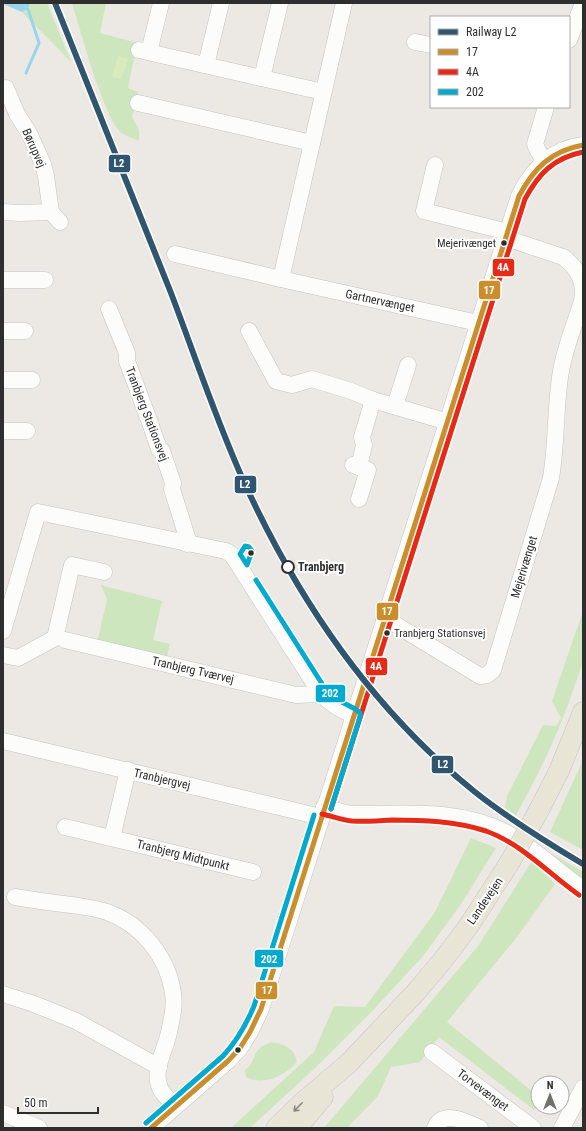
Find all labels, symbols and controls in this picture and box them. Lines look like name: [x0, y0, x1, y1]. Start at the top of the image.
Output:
legend: [430, 16, 570, 108]
text: Railway L2: [466, 25, 517, 39]
text: 17: [466, 45, 478, 59]
text: 4A: [466, 65, 479, 79]
text: 202: [466, 85, 484, 99]
street label: Børupvej: [19, 126, 49, 170]
line badge: L2: [108, 154, 131, 173]
text: L2: [114, 157, 125, 170]
place label: Mejerivænget: [437, 237, 496, 250]
marker: Mejerivænget: [499, 238, 509, 248]
line badge: 4A: [492, 258, 515, 277]
text: 4A: [497, 261, 509, 274]
line badge: 17: [478, 280, 501, 300]
text: 17: [483, 284, 495, 297]
street label: Gartnervænget: [344, 287, 416, 315]
street label: Tranbjerg Stationsvej: [123, 365, 171, 463]
line badge: L2: [234, 475, 257, 494]
text: L2: [240, 478, 251, 491]
street label: Mejerivænget: [508, 534, 540, 600]
unlabelled marker: [246, 548, 256, 558]
marker: Tranbjerg: [281, 560, 295, 574]
place label: Tranbjerg: [298, 560, 344, 574]
line badge: 17: [376, 602, 399, 621]
text: 17: [381, 605, 393, 618]
place label: Tranbjerg Stationsvej: [394, 627, 485, 640]
marker: Tranbjerg Stationsvej: [382, 628, 392, 638]
street label: Tranbjerg Tværvej: [151, 654, 235, 686]
line badge: 4A: [365, 657, 388, 676]
text: 4A: [370, 660, 382, 673]
line badge: 202: [315, 684, 346, 703]
text: 202: [322, 687, 339, 700]
line badge: L2: [431, 755, 454, 774]
text: L2: [438, 758, 449, 771]
street label: Tranbjergvej: [132, 766, 192, 792]
street label: Tranbjerg Midtpunkt: [135, 837, 231, 873]
street label: Landevejen: [464, 875, 506, 927]
line badge: 202: [254, 949, 284, 968]
text: 202: [261, 953, 278, 966]
line badge: 17: [255, 981, 278, 1000]
text: 17: [261, 984, 273, 997]
unlabelled marker: [233, 1045, 243, 1055]
street label: Torvevænget: [454, 1066, 512, 1114]
north arrow: [530, 1075, 570, 1115]
text: N: [547, 1079, 554, 1092]
scale bar: [18, 1089, 98, 1115]
text: 50 m: [24, 1096, 48, 1110]
one-way arrow: [293, 1102, 303, 1112]

